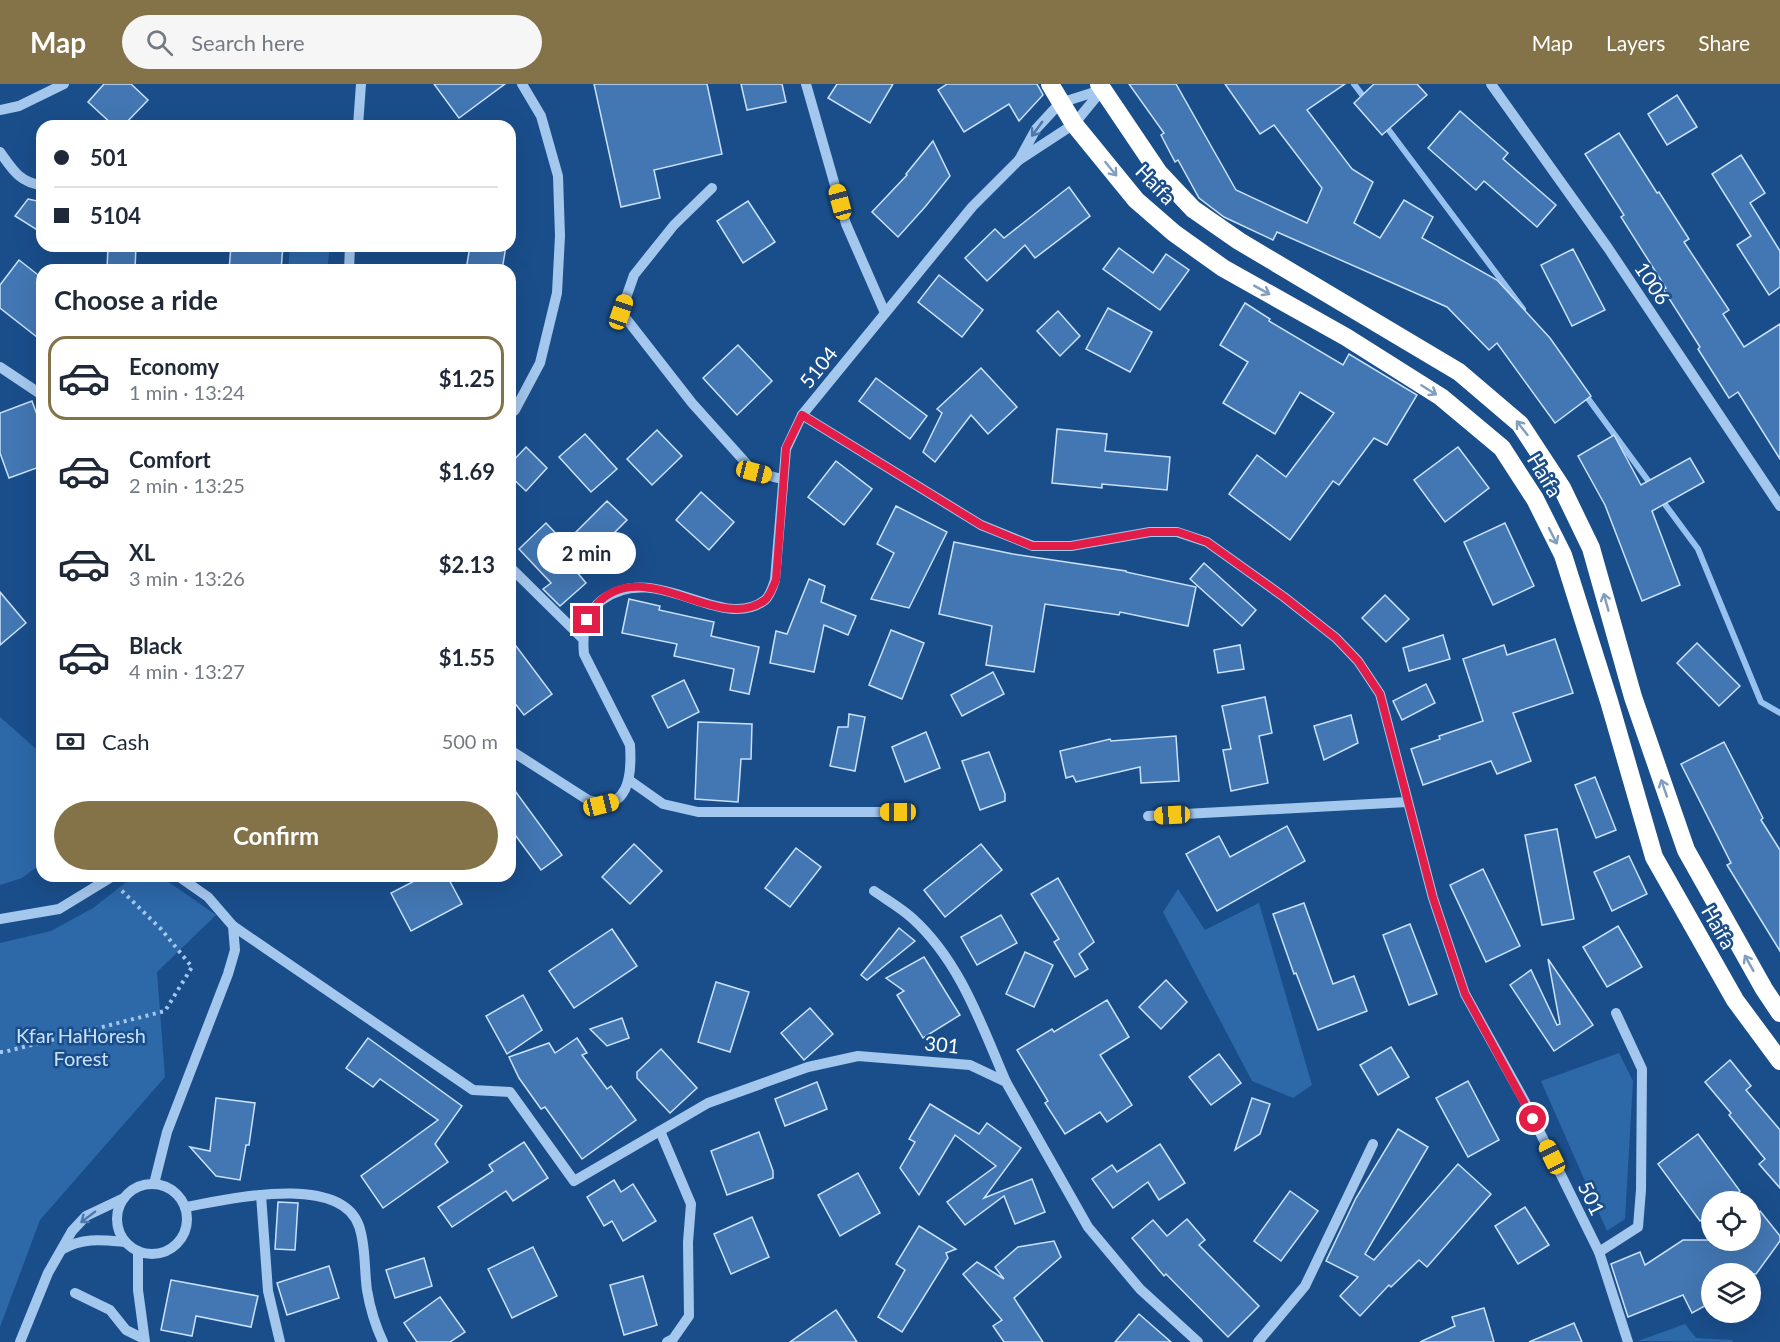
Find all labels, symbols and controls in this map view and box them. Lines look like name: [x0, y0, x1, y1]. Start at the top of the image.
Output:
search box: [122, 15, 542, 69]
text: Map: [30, 25, 86, 59]
icon: search: [143, 26, 176, 59]
text: Search here: [191, 29, 305, 56]
text: Map: [1532, 30, 1573, 55]
text: Layers: [1606, 30, 1665, 55]
text: Share: [1698, 30, 1750, 55]
one-way arrow: [1030, 121, 1043, 137]
text: 501: [90, 144, 128, 171]
street label: Haifa: [1131, 159, 1181, 209]
one-way arrow: [1105, 161, 1118, 177]
car: [827, 182, 853, 222]
text: 5104: [90, 202, 141, 229]
street label: 1006: [1630, 257, 1676, 309]
text: Choose a ride: [54, 283, 218, 316]
one-way arrow: [1253, 284, 1270, 296]
car: [607, 292, 635, 332]
street label: 5104: [794, 341, 842, 393]
icon: car: [57, 351, 111, 405]
text: Economy: [129, 353, 219, 380]
text: $1.25: [439, 365, 495, 392]
text: 1 min · 13:24: [129, 380, 245, 404]
one-way arrow: [1421, 384, 1437, 396]
one-way arrow: [1515, 421, 1528, 437]
icon: car: [57, 444, 111, 498]
text: Comfort: [129, 446, 211, 473]
street label: Haifa: [1523, 449, 1567, 501]
text: $1.69: [439, 458, 495, 485]
car: [734, 459, 774, 485]
text: 2 min · 13:25: [129, 473, 245, 497]
one-way arrow: [1548, 527, 1560, 545]
callout: 2 min: [538, 533, 636, 575]
icon: car: [57, 537, 111, 591]
text: XL: [129, 539, 155, 566]
text: 2 min: [562, 541, 611, 565]
text: $2.13: [439, 551, 495, 578]
text: 3 min · 13:26: [129, 566, 245, 590]
one-way arrow: [1600, 593, 1611, 612]
route end: [573, 606, 600, 633]
icon: car: [57, 630, 111, 684]
text: Black: [129, 632, 182, 659]
text: $1.55: [439, 644, 495, 671]
text: 4 min · 13:27: [129, 659, 245, 683]
icon: cash: [54, 725, 87, 758]
text: Cash: [102, 728, 149, 755]
text: 500 m: [442, 729, 498, 753]
one-way arrow: [1658, 779, 1669, 798]
car: [581, 792, 621, 818]
button: Confirm: [54, 801, 498, 870]
car: [880, 803, 916, 821]
car: [1154, 805, 1190, 825]
street label: Haifa: [1697, 901, 1741, 953]
one-way arrow: [1743, 955, 1755, 972]
park label: Kfar HaHoresh Forest: [16, 1023, 146, 1070]
street label: 301: [923, 1030, 961, 1058]
route start: [1519, 1105, 1546, 1132]
car: [1536, 1137, 1568, 1177]
street label: 501: [1574, 1177, 1610, 1219]
map controls: [1701, 1191, 1761, 1323]
button: locate: [1701, 1191, 1761, 1251]
one-way arrow: [80, 1211, 96, 1223]
button: layers: [1701, 1263, 1761, 1323]

